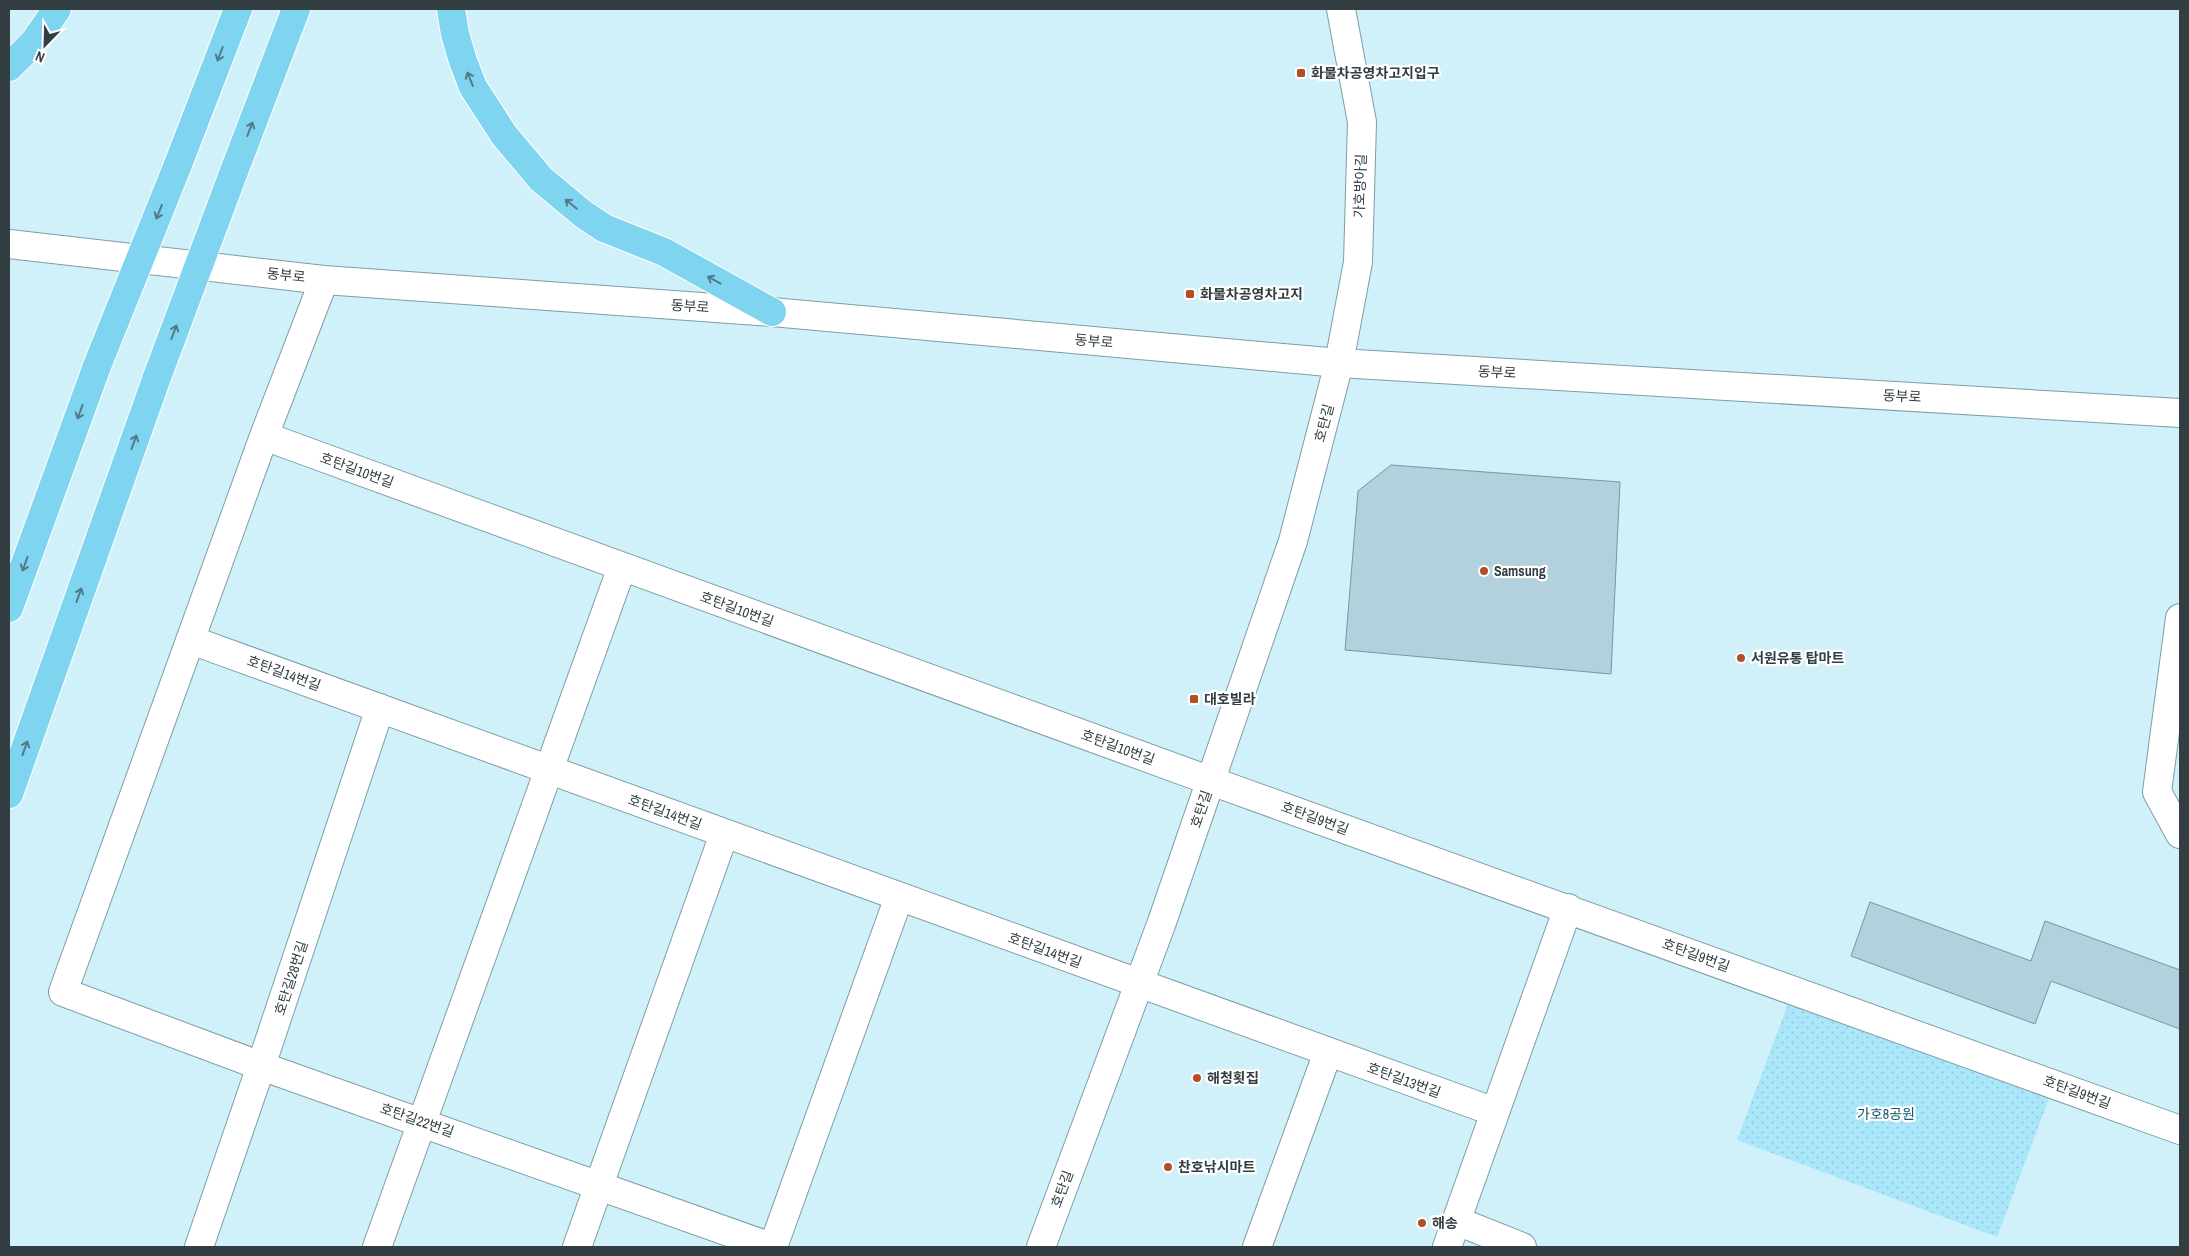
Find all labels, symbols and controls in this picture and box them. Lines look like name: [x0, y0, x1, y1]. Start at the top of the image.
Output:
north arrow: [20, 20, 70, 70]
one-way arrow: [215, 46, 225, 61]
text: N: [33, 47, 47, 67]
place label: 화물차공영차고지입구: [1311, 64, 1440, 82]
marker: 화물차공영차고지입구: [1295, 67, 1307, 79]
one-way arrow: [465, 72, 474, 87]
one-way arrow: [247, 121, 256, 136]
street label: 가호방아길: [1350, 154, 1370, 218]
one-way arrow: [565, 199, 578, 210]
one-way arrow: [153, 204, 163, 219]
street label: 동부로: [266, 264, 306, 286]
one-way arrow: [707, 274, 721, 284]
place label: 화물차공영차고지: [1200, 285, 1303, 303]
marker: 화물차공영차고지: [1184, 288, 1196, 300]
street label: 동부로: [670, 296, 710, 316]
one-way arrow: [170, 325, 179, 340]
street label: 동부로: [1074, 330, 1114, 352]
street label: 동부로: [1477, 362, 1517, 382]
street label: 동부로: [1882, 386, 1922, 406]
street label: 호탄길: [1310, 402, 1338, 444]
one-way arrow: [75, 404, 84, 419]
one-way arrow: [130, 434, 139, 450]
street label: 호탄길10번길: [318, 448, 396, 492]
one-way arrow: [20, 556, 29, 572]
place label: Samsung: [1494, 562, 1546, 580]
marker: Samsung: [1478, 565, 1490, 577]
one-way arrow: [75, 587, 84, 603]
street label: 호탄길10번길: [698, 587, 776, 631]
place label: 서원유통 탑마트: [1751, 649, 1844, 667]
street label: 호탄길14번길: [245, 651, 323, 695]
marker: 서원유통 탑마트: [1735, 652, 1747, 664]
place label: 대호빌라: [1204, 690, 1256, 708]
marker: 대호빌라: [1188, 693, 1200, 705]
street label: 호탄길10번길: [1079, 725, 1157, 769]
one-way arrow: [21, 741, 30, 756]
street label: 호탄길: [1186, 788, 1216, 830]
street label: 호탄길14번길: [626, 790, 704, 834]
street label: 호탄길9번길: [1279, 797, 1351, 839]
street label: 호탄길14번길: [1006, 928, 1084, 972]
street label: 호탄길9번길: [1660, 934, 1732, 976]
street label: 호탄길28번길: [271, 939, 311, 1017]
street label: 호탄길13번길: [1365, 1058, 1443, 1102]
place label: 해청횟집: [1207, 1069, 1259, 1087]
street label: 호탄길9번길: [2041, 1071, 2113, 1113]
marker: 해청횟집: [1191, 1072, 1203, 1084]
street label: 호탄길22번길: [378, 1099, 456, 1141]
park label: 가호8공원: [1857, 1105, 1915, 1123]
place label: 찬호낚시마트: [1178, 1158, 1255, 1176]
marker: 찬호낚시마트: [1162, 1161, 1174, 1173]
street label: 호탄길: [1047, 1168, 1077, 1210]
place label: 해송: [1432, 1214, 1458, 1232]
marker: 해송: [1416, 1217, 1428, 1229]

